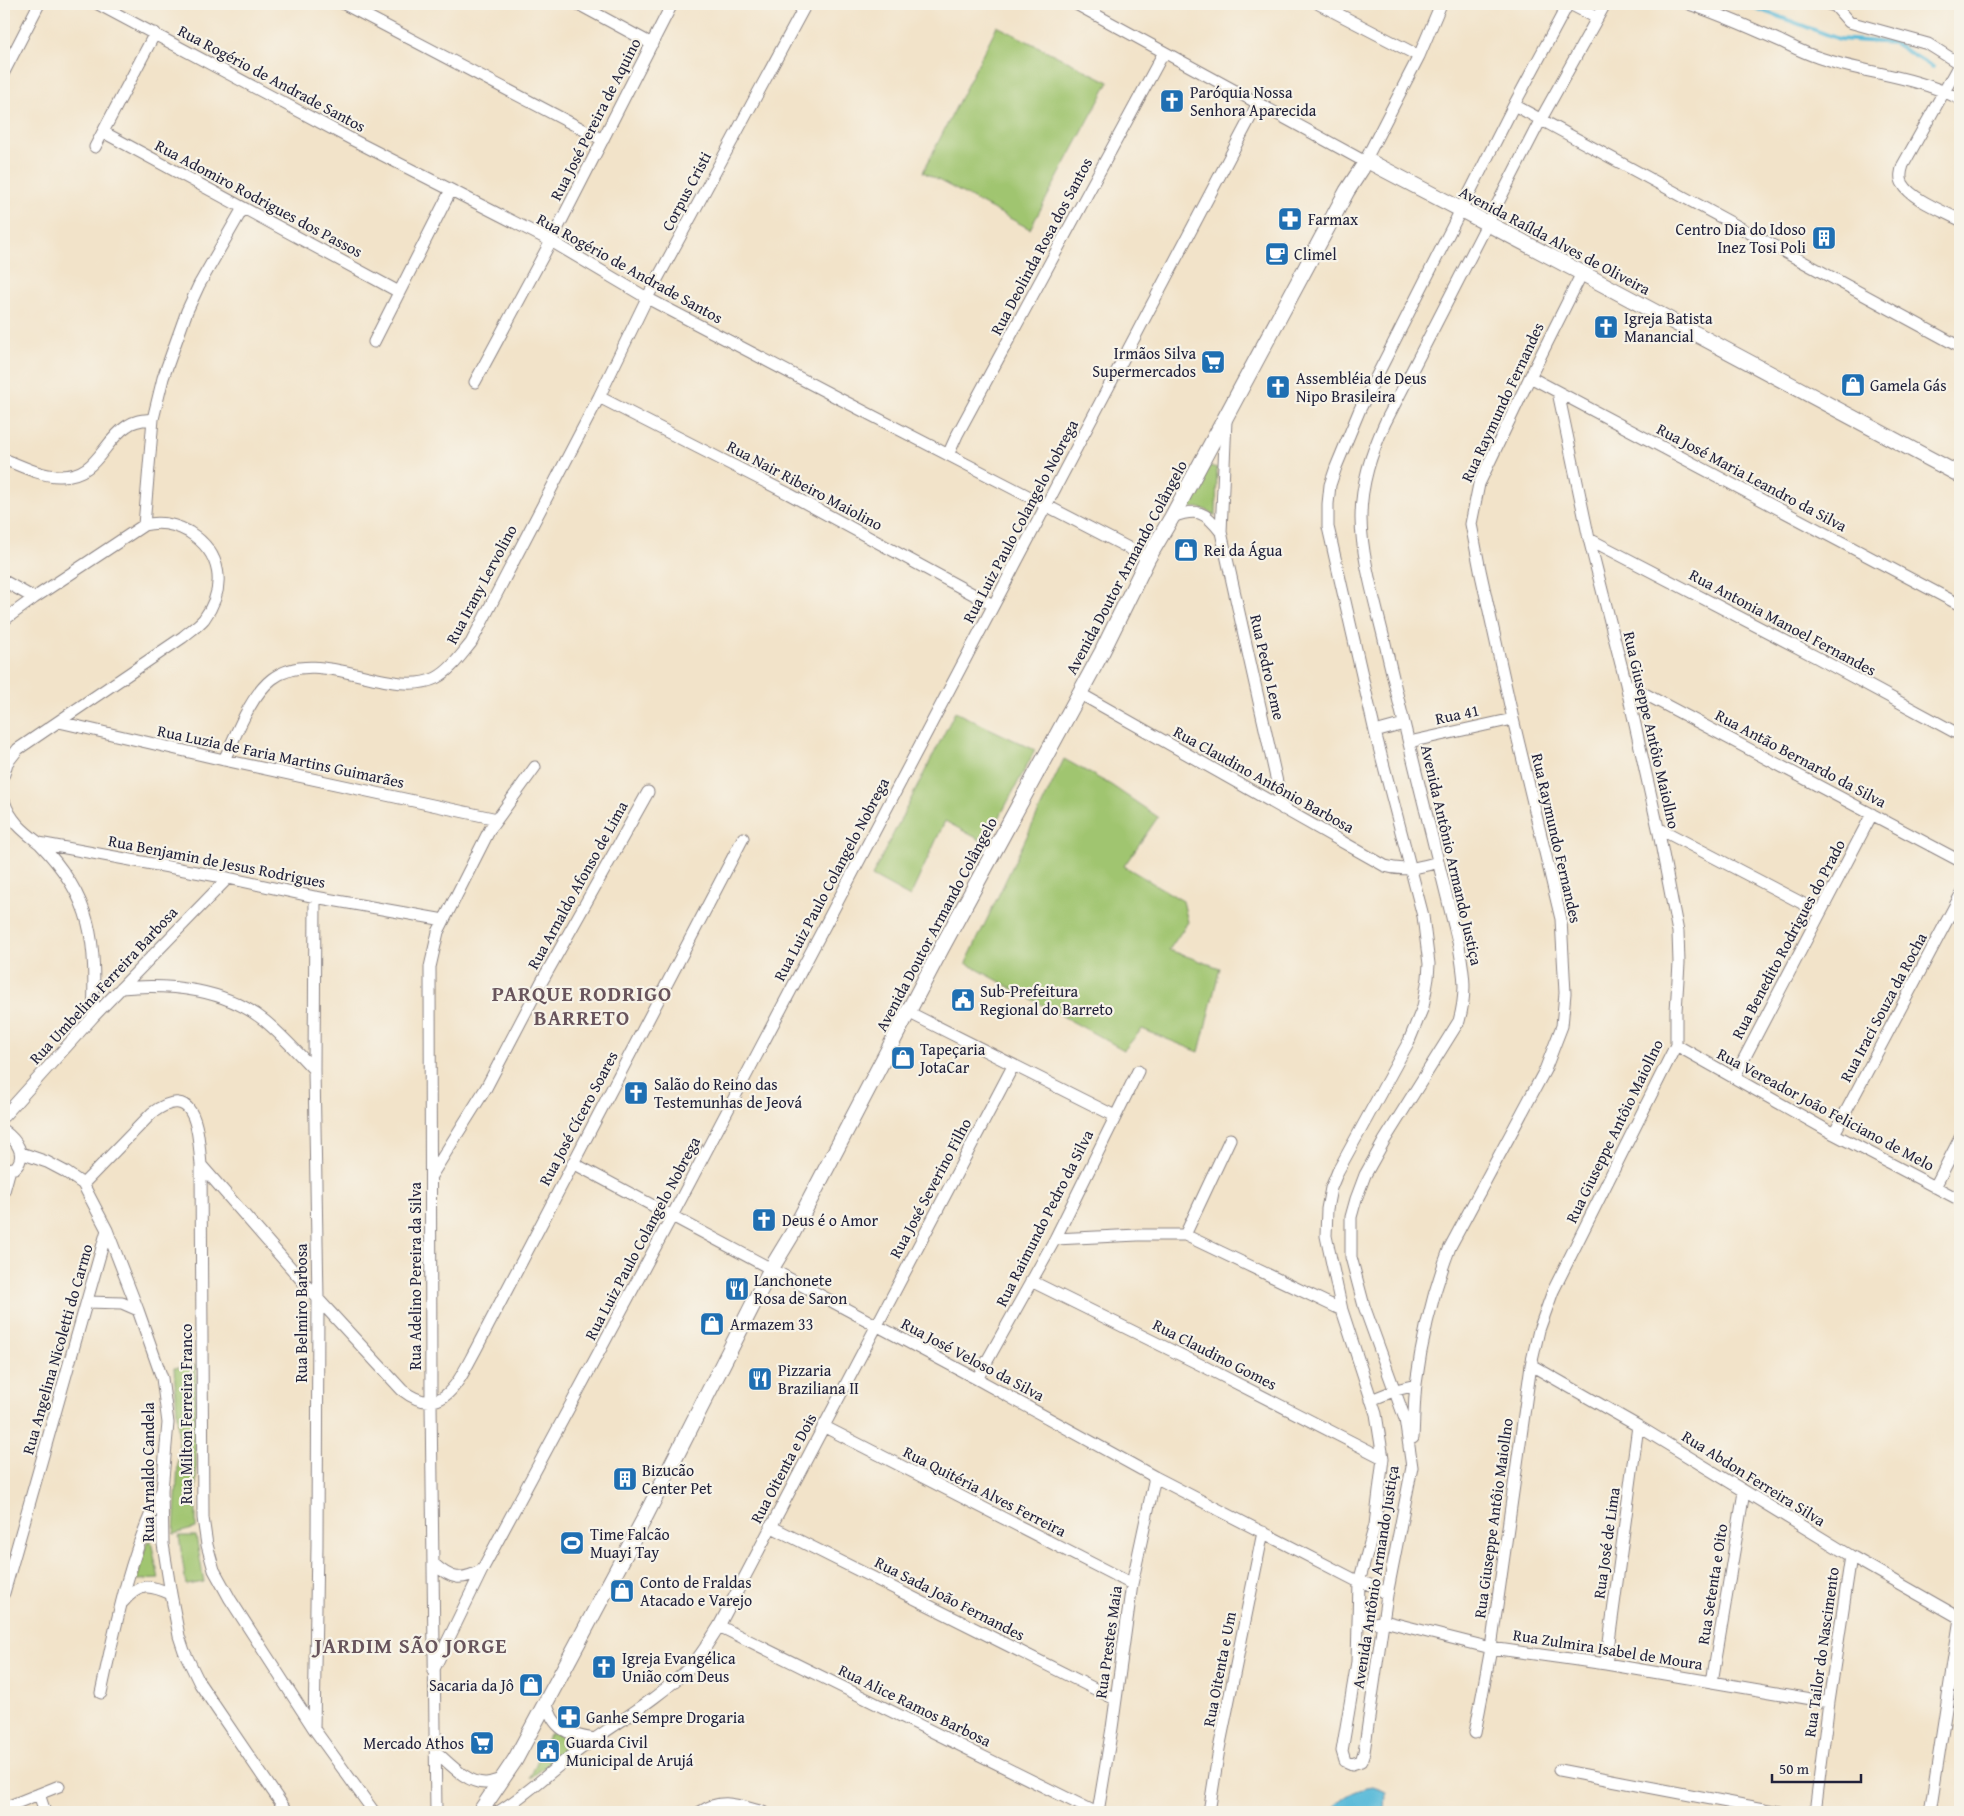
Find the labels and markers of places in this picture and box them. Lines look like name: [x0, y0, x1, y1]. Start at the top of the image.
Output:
place label: Paróquia Nossa Senhora Aparecida: [1190, 80, 1317, 122]
church icon: Paróquia Nossa Senhora Aparecida: [1159, 88, 1185, 114]
pharmacy icon: Farmax: [1277, 206, 1303, 232]
place label: Farmax: [1308, 207, 1359, 231]
place label: Centro Dia do Idoso Inez Tosi Poli: [1675, 217, 1807, 259]
building icon: Centro Dia do Idoso Inez Tosi Poli: [1811, 225, 1837, 251]
cafe icon: Climel: [1264, 241, 1290, 267]
place label: Climel: [1294, 242, 1337, 266]
place label: Igreja Batista Manancial: [1624, 306, 1713, 348]
church icon: Igreja Batista Manancial: [1593, 314, 1619, 340]
place label: Irmãos Silva Supermercados: [1092, 341, 1196, 383]
supermarket icon: Irmãos Silva Supermercados: [1200, 349, 1226, 375]
place label: Assembléia de Deus Nipo Brasileira: [1296, 366, 1427, 408]
shop icon: Gamela Gás: [1840, 372, 1866, 398]
place label: Gamela Gás: [1870, 373, 1947, 397]
church icon: Assembléia de Deus Nipo Brasileira: [1265, 374, 1291, 400]
shop icon: Rei da Água: [1173, 537, 1199, 563]
place label: Rei da Água: [1204, 538, 1283, 562]
place label: Sub-Prefeitura Regional do Barreto: [980, 979, 1113, 1021]
public building icon: Sub-Prefeitura Regional do Barreto: [950, 987, 976, 1013]
place label: Tapeçaria JotaCar: [918, 1037, 986, 1079]
shop icon: Tapeçaria JotaCar: [890, 1045, 916, 1071]
place label: Salão do Reino das Testemunhas de Jeová: [654, 1072, 802, 1114]
church icon: Salão do Reino das Testemunhas de Jeová: [623, 1080, 649, 1106]
church icon: Deus é o Amor: [751, 1207, 777, 1233]
place label: Deus é o Amor: [782, 1208, 878, 1232]
place label: Lanchonete Rosa de Saron: [754, 1268, 847, 1310]
restaurant icon: Lanchonete Rosa de Saron: [724, 1276, 750, 1302]
shop icon: Armazem 33: [699, 1311, 725, 1337]
place label: Armazem 33: [730, 1312, 813, 1336]
place label: Pizzaria Braziliana II: [778, 1358, 859, 1400]
restaurant icon: Pizzaria Braziliana II: [747, 1366, 773, 1392]
place label: Bizucão Center Pet: [642, 1458, 713, 1500]
building icon: Bizucão Center Pet: [612, 1466, 638, 1492]
place label: Time Falcão Muayi Tay: [590, 1522, 670, 1564]
sports icon: Time Falcão Muayi Tay: [559, 1530, 585, 1556]
place label: Conto de Fraldas Atacado e Varejo: [640, 1570, 752, 1612]
shop icon: Conto de Fraldas Atacado e Varejo: [609, 1578, 635, 1604]
place label: Igreja Evangélica União com Deus: [622, 1646, 736, 1688]
church icon: Igreja Evangélica União com Deus: [591, 1654, 617, 1680]
shop icon: Sacaria da Jô: [518, 1672, 544, 1698]
place label: Sacaria da Jô: [429, 1673, 514, 1697]
pharmacy icon: Ganhe Sempre Drogaria: [556, 1704, 582, 1730]
place label: Ganhe Sempre Drogaria: [586, 1705, 745, 1729]
supermarket icon: Mercado Athos: [469, 1730, 495, 1756]
place label: Guarda Civil Municipal de Arujá: [566, 1730, 694, 1772]
place label: Mercado Athos: [363, 1731, 464, 1755]
public building icon: Guarda Civil Municipal de Arujá: [535, 1738, 561, 1764]

